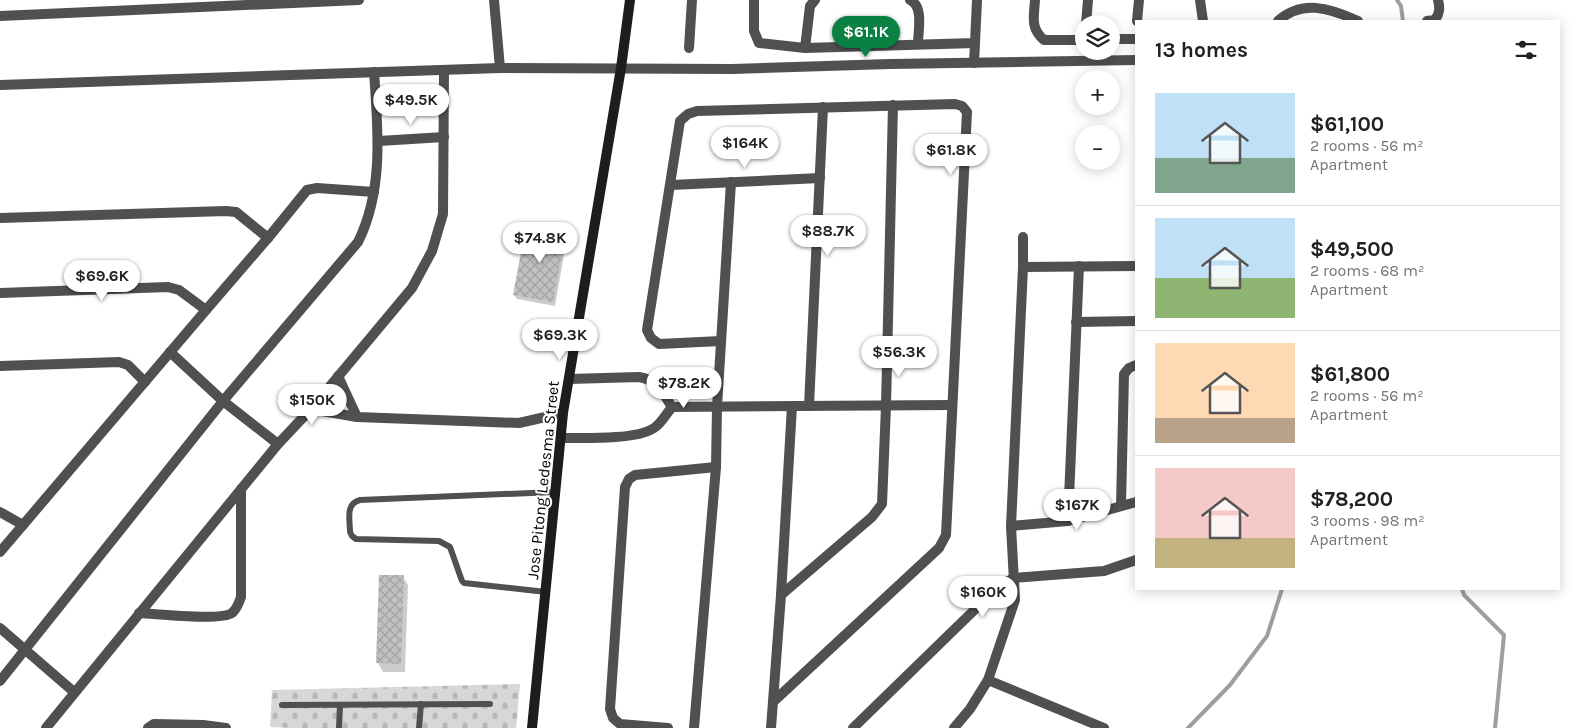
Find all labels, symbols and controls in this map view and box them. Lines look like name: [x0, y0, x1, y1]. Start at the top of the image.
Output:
pin: $61.1K: [825, 15, 907, 58]
map controls: [1075, 15, 1120, 170]
button: layers: [1075, 15, 1120, 60]
text: $61.1K: [843, 22, 889, 41]
icon: filters: [1512, 36, 1540, 64]
text: 13 homes: [1155, 38, 1248, 62]
button: +: [1075, 70, 1120, 115]
pin: $49.5K: [370, 84, 452, 126]
text: $49.5K: [384, 90, 438, 109]
text: $61,100: [1310, 112, 1384, 136]
icon: home: [1195, 113, 1255, 173]
button: −: [1075, 125, 1120, 170]
pin: $164K: [710, 126, 780, 169]
text: $164K: [722, 133, 768, 152]
pin: $61.8K: [910, 134, 992, 176]
text: 2 rooms · 56 m²: [1310, 136, 1424, 155]
text: $61.8K: [926, 140, 976, 159]
text: Apartment: [1310, 155, 1388, 174]
pin: $88.7K: [787, 214, 869, 257]
text: $88.7K: [801, 221, 855, 240]
pin: $74.8K: [499, 222, 581, 264]
text: $74.8K: [514, 228, 566, 247]
text: $49,500: [1310, 237, 1394, 261]
icon: home: [1195, 238, 1255, 298]
pin: $69.6K: [61, 260, 143, 302]
text: 2 rooms · 68 m²: [1310, 261, 1424, 280]
text: $69.6K: [75, 266, 129, 285]
text: Apartment: [1310, 280, 1388, 299]
pin: $69.3K: [519, 318, 601, 361]
text: $69.3K: [533, 325, 587, 344]
pin: $56.3K: [858, 336, 940, 378]
text: $56.3K: [872, 342, 926, 361]
text: $61,800: [1310, 362, 1390, 386]
icon: home: [1195, 363, 1255, 423]
pin: $78.2K: [643, 366, 725, 409]
text: $78.2K: [658, 373, 710, 392]
street label: Jose Pitong Ledesma Street: [523, 380, 563, 580]
pin: $150K: [277, 384, 347, 426]
text: 2 rooms · 56 m²: [1310, 386, 1424, 405]
text: $150K: [289, 390, 335, 409]
text: Apartment: [1310, 405, 1388, 424]
text: $78,200: [1310, 487, 1393, 511]
pin: $167K: [1042, 488, 1112, 531]
icon: home: [1195, 488, 1255, 548]
text: $167K: [1055, 495, 1099, 514]
text: 3 rooms · 98 m²: [1310, 511, 1425, 530]
text: Apartment: [1310, 530, 1388, 549]
pin: $160K: [948, 576, 1018, 618]
text: $160K: [959, 582, 1007, 601]

